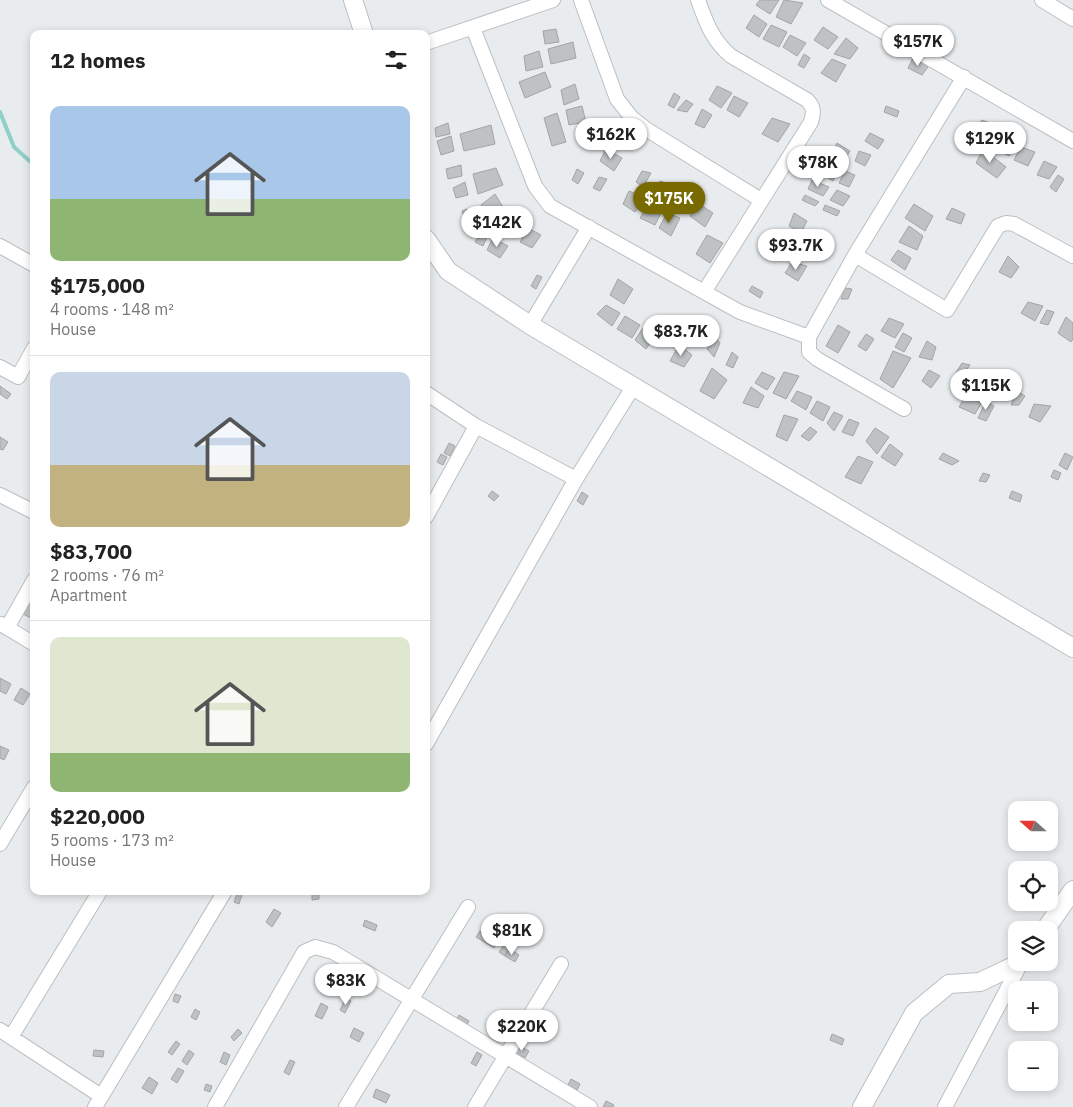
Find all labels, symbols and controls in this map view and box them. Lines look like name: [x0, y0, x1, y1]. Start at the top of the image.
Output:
pin: $157K: [883, 24, 953, 67]
text: $157K: [893, 31, 943, 51]
text: 12 homes: [50, 46, 146, 74]
icon: filters: [382, 46, 410, 74]
pin: $162K: [576, 118, 646, 160]
pin: $129K: [955, 121, 1025, 164]
text: $162K: [586, 124, 636, 144]
text: $129K: [965, 128, 1015, 148]
icon: home: [185, 139, 275, 229]
pin: $78K: [788, 146, 848, 188]
text: $78K: [798, 152, 838, 172]
pin: $175K: [634, 182, 704, 224]
text: $175K: [644, 188, 694, 208]
pin: $142K: [462, 206, 532, 248]
text: $142K: [472, 212, 522, 232]
pin: $93.7K: [755, 228, 837, 271]
text: $93.7K: [769, 235, 823, 255]
text: $175,000: [50, 271, 145, 299]
text: 4 rooms · 148 m²: [50, 299, 174, 319]
pin: $83.7K: [640, 314, 722, 357]
text: House: [50, 319, 96, 339]
text: $83.7K: [654, 321, 708, 341]
pin: $115K: [951, 368, 1021, 411]
text: $115K: [961, 375, 1011, 395]
icon: home: [185, 404, 275, 494]
text: $83,700: [50, 537, 132, 565]
text: 2 rooms · 76 m²: [50, 565, 164, 585]
text: Apartment: [50, 585, 127, 605]
icon: home: [185, 669, 275, 759]
north arrow: [1008, 801, 1058, 851]
map controls: [1008, 801, 1058, 1091]
text: $220,000: [50, 802, 145, 830]
text: 5 rooms · 173 m²: [50, 830, 174, 850]
text: House: [50, 850, 96, 870]
button: locate: [1008, 861, 1058, 911]
pin: $81K: [482, 914, 542, 956]
text: $81K: [492, 920, 532, 940]
button: layers: [1008, 921, 1058, 971]
pin: $83K: [316, 964, 376, 1006]
text: $83K: [326, 970, 366, 990]
button: +: [1008, 981, 1058, 1031]
pin: $220K: [487, 1010, 557, 1052]
text: $220K: [497, 1016, 547, 1036]
button: −: [1008, 1041, 1058, 1091]

